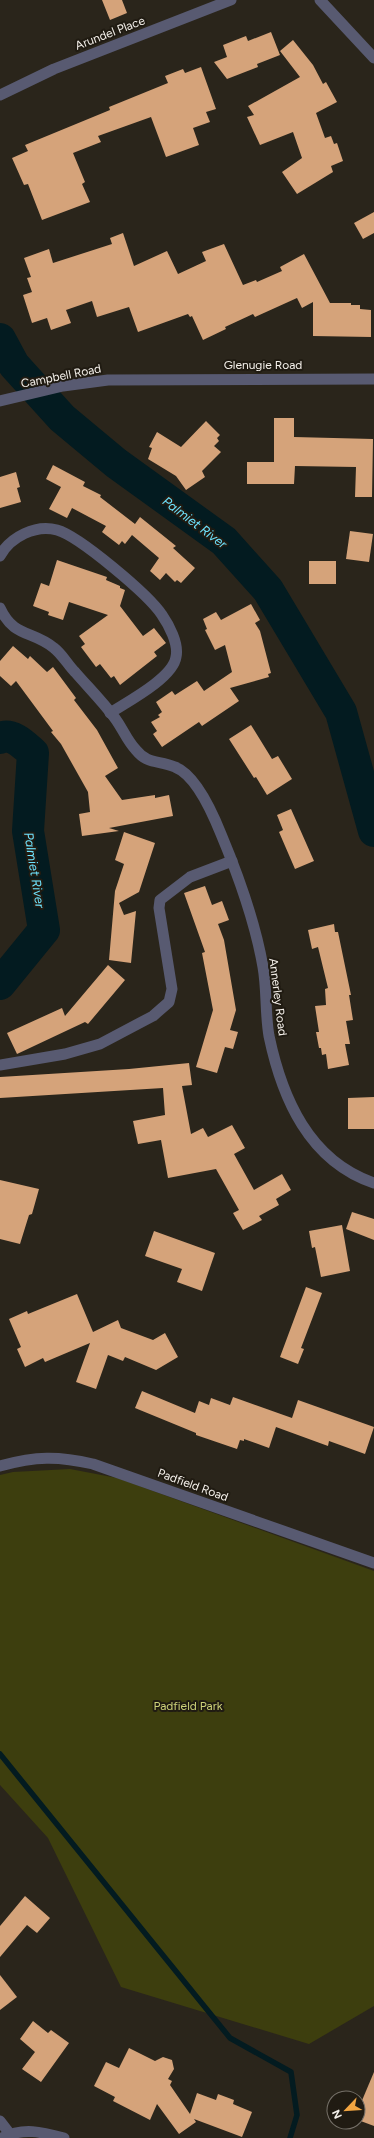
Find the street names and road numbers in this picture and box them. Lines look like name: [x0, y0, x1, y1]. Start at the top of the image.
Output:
street label: Arundel Place: [73, 13, 147, 53]
street label: Glenugie Road: [224, 358, 302, 372]
street label: Campbell Road: [20, 361, 102, 391]
street label: Annerley Road: [266, 957, 290, 1037]
street label: Padfield Road: [156, 1466, 230, 1504]

